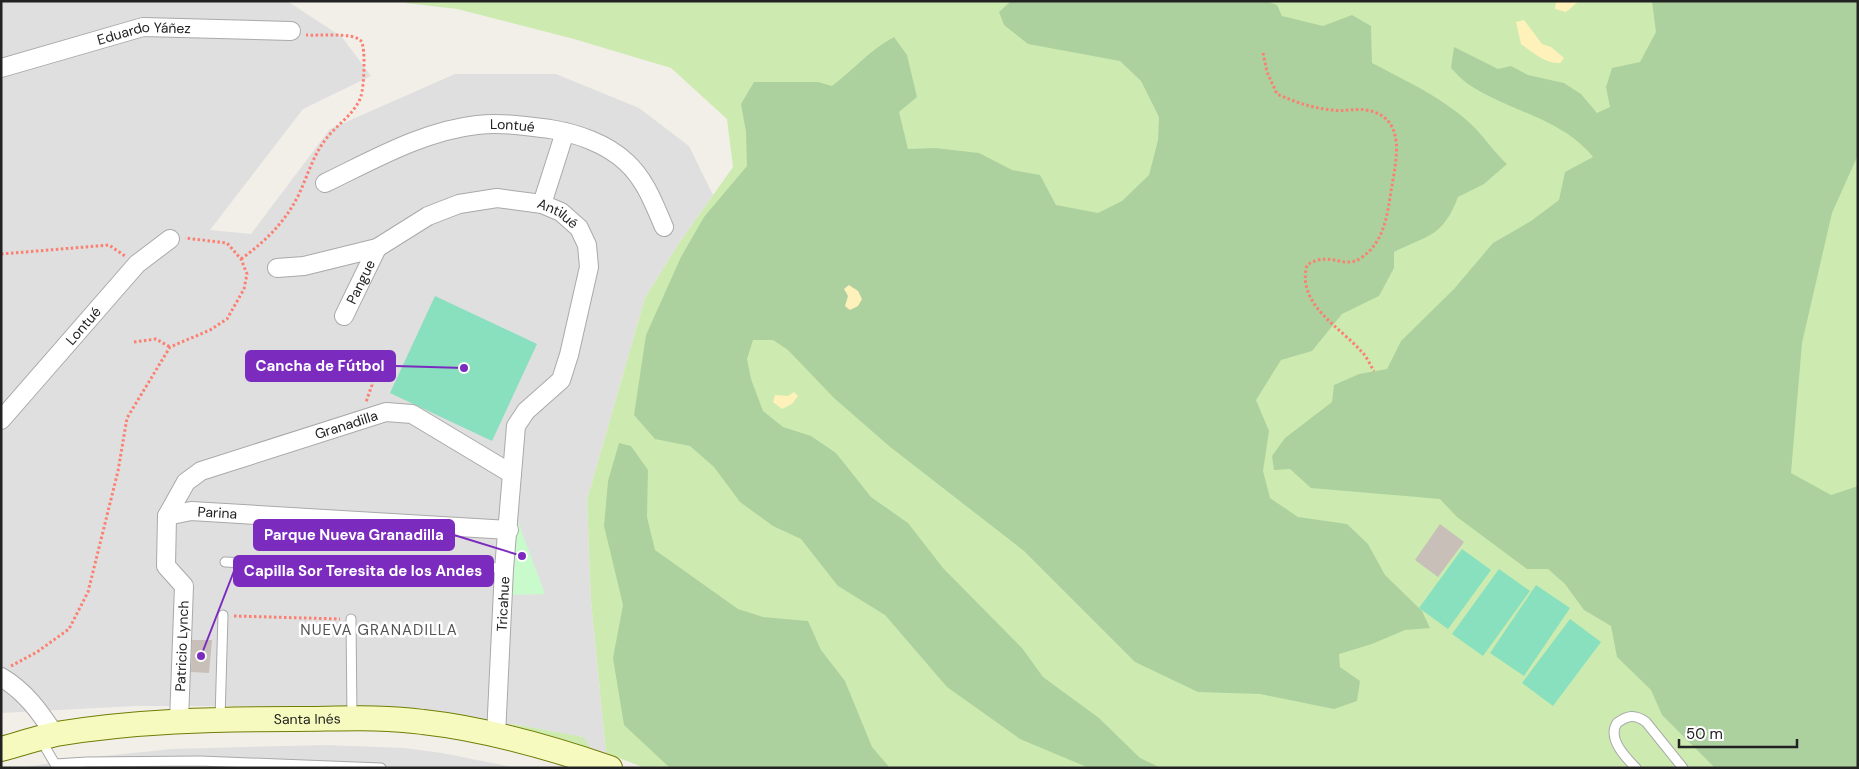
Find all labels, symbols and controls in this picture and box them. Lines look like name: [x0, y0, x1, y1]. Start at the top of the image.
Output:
street label: Eduardo Yáñez: [95, 18, 191, 49]
street label: Lontué: [490, 115, 536, 136]
street label: Antilué: [535, 194, 582, 232]
street label: Pangue: [342, 257, 379, 307]
street label: Lontué: [62, 303, 105, 349]
callout: Cancha de Fútbol: [246, 351, 395, 381]
text: Cancha de Fútbol: [255, 356, 385, 376]
street label: Granadilla: [312, 406, 380, 443]
street label: Parina: [197, 502, 238, 523]
callout: Parque Nueva Granadilla: [254, 520, 454, 550]
text: Parque Nueva Granadilla: [264, 525, 444, 545]
callout: Capilla Sor Teresita de los Andes: [234, 556, 493, 586]
text: Capilla Sor Teresita de los Andes: [244, 561, 482, 581]
street label: Tricahue: [493, 576, 513, 632]
street label: Patricio Lynch: [171, 600, 192, 692]
district label: NUEVA GRANADILLA: [300, 620, 458, 640]
street label: Santa Inés: [274, 709, 341, 728]
scale bar: [1679, 716, 1796, 748]
text: 50 m: [1686, 724, 1723, 744]

